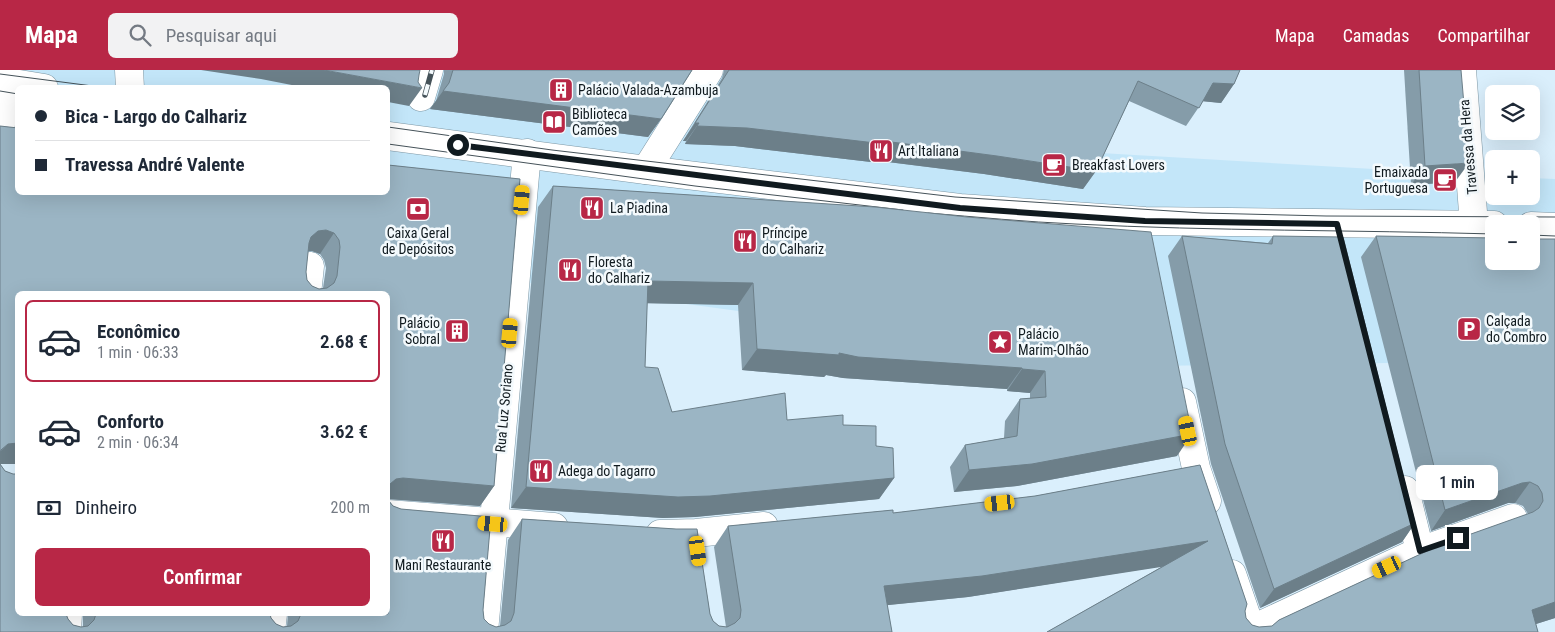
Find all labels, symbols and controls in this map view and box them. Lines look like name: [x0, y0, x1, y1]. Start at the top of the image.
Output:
search box: [108, 13, 458, 58]
text: Mapa: [25, 21, 78, 49]
icon: search: [126, 21, 154, 49]
text: Pesquisar aqui: [166, 24, 277, 47]
text: Mapa: [1275, 25, 1315, 46]
text: Camadas: [1343, 25, 1409, 46]
text: Compartilhar: [1437, 25, 1530, 46]
building icon: Palácio Valada-Azambuja: [548, 77, 574, 103]
place label: Palácio Valada-Azambuja: [578, 82, 719, 98]
map controls: [1485, 85, 1540, 270]
button: layers: [1485, 85, 1540, 140]
street label: Travessa da Hera: [1456, 99, 1480, 195]
text: Bica - Largo do Calhariz: [65, 105, 247, 128]
place label: Biblioteca Camões: [572, 106, 627, 138]
library icon: Biblioteca Camões: [541, 109, 567, 135]
route start: [447, 134, 469, 156]
restaurant icon: Art Italiana: [868, 138, 894, 164]
place label: Art Italiana: [898, 143, 959, 159]
button: +: [1485, 150, 1540, 205]
cafe icon: Breakfast Lovers: [1041, 152, 1067, 178]
text: Travessa André Valente: [65, 153, 245, 176]
place label: Breakfast Lovers: [1072, 157, 1165, 173]
place label: Emaixada Portuguesa: [1364, 164, 1428, 196]
cafe icon: Emaixada Portuguesa: [1432, 167, 1458, 193]
car: [513, 184, 530, 216]
restaurant icon: La Piadina: [579, 195, 605, 221]
bank icon: Caixa Geral de Depósitos: [405, 196, 431, 222]
place label: La Piadina: [610, 200, 668, 216]
button: −: [1485, 215, 1540, 270]
place label: Caixa Geral de Depósitos: [382, 225, 454, 257]
place label: Príncipe do Calhariz: [762, 225, 824, 257]
restaurant icon: Príncipe do Calhariz: [732, 228, 758, 254]
place label: Floresta do Calhariz: [588, 254, 650, 286]
restaurant icon: Floresta do Calhariz: [557, 257, 583, 283]
place label: Calçada do Combro: [1486, 313, 1547, 345]
place label: Palácio Sobral: [399, 315, 440, 347]
parking icon: Calçada do Combro: [1456, 316, 1482, 342]
car: [501, 317, 518, 349]
building icon: Palácio Sobral: [444, 318, 470, 344]
icon: car: [37, 319, 82, 364]
text: Econômico: [97, 320, 180, 343]
place label: Palácio Marim-Olhão: [1018, 326, 1089, 358]
place icon: Palácio Marim-Olhão: [987, 329, 1013, 355]
text: 2.68 €: [320, 330, 368, 353]
text: 1 min · 06:33: [97, 343, 179, 362]
street label: Rua Luz Soriano: [492, 363, 516, 453]
icon: car: [37, 409, 82, 454]
text: Conforto: [97, 410, 164, 433]
car: [1177, 415, 1198, 447]
text: 3.62 €: [320, 420, 368, 443]
text: 2 min · 06:34: [97, 433, 179, 452]
restaurant icon: Adega do Tagarro: [528, 458, 554, 484]
place label: Adega do Tagarro: [558, 463, 656, 479]
callout: 1 min: [1417, 466, 1499, 500]
text: 1 min: [1439, 473, 1475, 492]
icon: cash: [35, 494, 63, 522]
car: [984, 494, 1015, 512]
text: Dinheiro: [75, 496, 137, 519]
text: 200 m: [331, 498, 370, 517]
car: [477, 515, 508, 533]
route end: [1447, 527, 1469, 549]
restaurant icon: Mani Restaurante: [430, 528, 456, 554]
car: [688, 535, 707, 567]
button: Confirmar: [35, 548, 370, 606]
car: [1370, 554, 1403, 580]
place label: Mani Restaurante: [395, 557, 492, 573]

